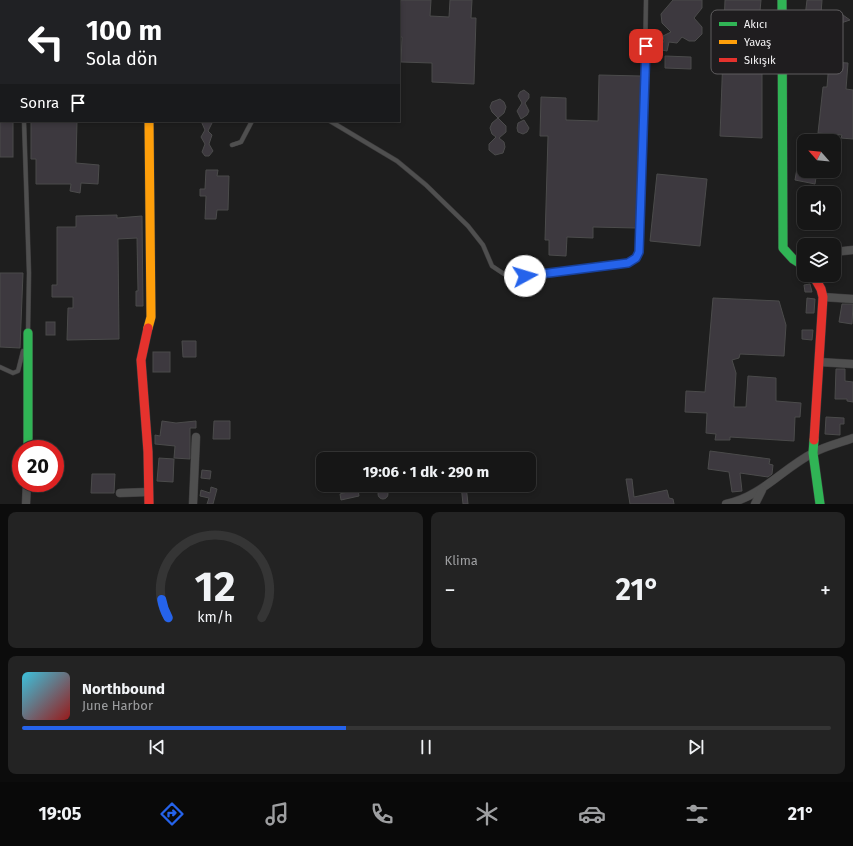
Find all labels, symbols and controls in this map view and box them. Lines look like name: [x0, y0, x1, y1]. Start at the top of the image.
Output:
legend: [711, 10, 843, 74]
text: 100 m: [86, 14, 162, 47]
icon: left: [20, 16, 72, 68]
text: Akıcı: [744, 18, 767, 31]
pin: [629, 29, 663, 63]
icon: arrive: [635, 35, 657, 57]
text: Yavaş: [744, 36, 771, 49]
text: Sola dön: [86, 48, 158, 70]
text: Sıkışık: [744, 54, 776, 67]
icon: arrive: [67, 92, 89, 114]
text: Sonra: [20, 94, 59, 112]
north arrow: [797, 134, 841, 178]
map controls: [797, 134, 841, 282]
button: sound: [797, 186, 841, 230]
button: layers: [797, 238, 841, 282]
position arrow: [504, 255, 546, 297]
speed limit sign: 20: [12, 440, 64, 492]
text: 19:06 · 1 dk · 290 m: [363, 463, 489, 481]
text: Klima: [445, 553, 478, 568]
text: 12: [195, 562, 236, 612]
text: 21°: [616, 572, 660, 608]
text: −: [445, 577, 456, 604]
text: +: [820, 577, 831, 604]
text: km/h: [198, 609, 233, 626]
text: Northbound: [82, 680, 165, 698]
text: June Harbor: [82, 698, 153, 713]
icon: previous: [146, 736, 168, 758]
icon: pause: [415, 736, 437, 758]
icon: next: [685, 736, 707, 758]
icon: directions: [158, 800, 186, 828]
icon: music: [263, 800, 291, 828]
icon: phone: [368, 800, 396, 828]
icon: climate: [473, 800, 501, 828]
icon: car: [578, 800, 606, 828]
icon: filters: [683, 800, 711, 828]
text: 19:05: [38, 803, 81, 825]
text: 21°: [788, 803, 814, 825]

